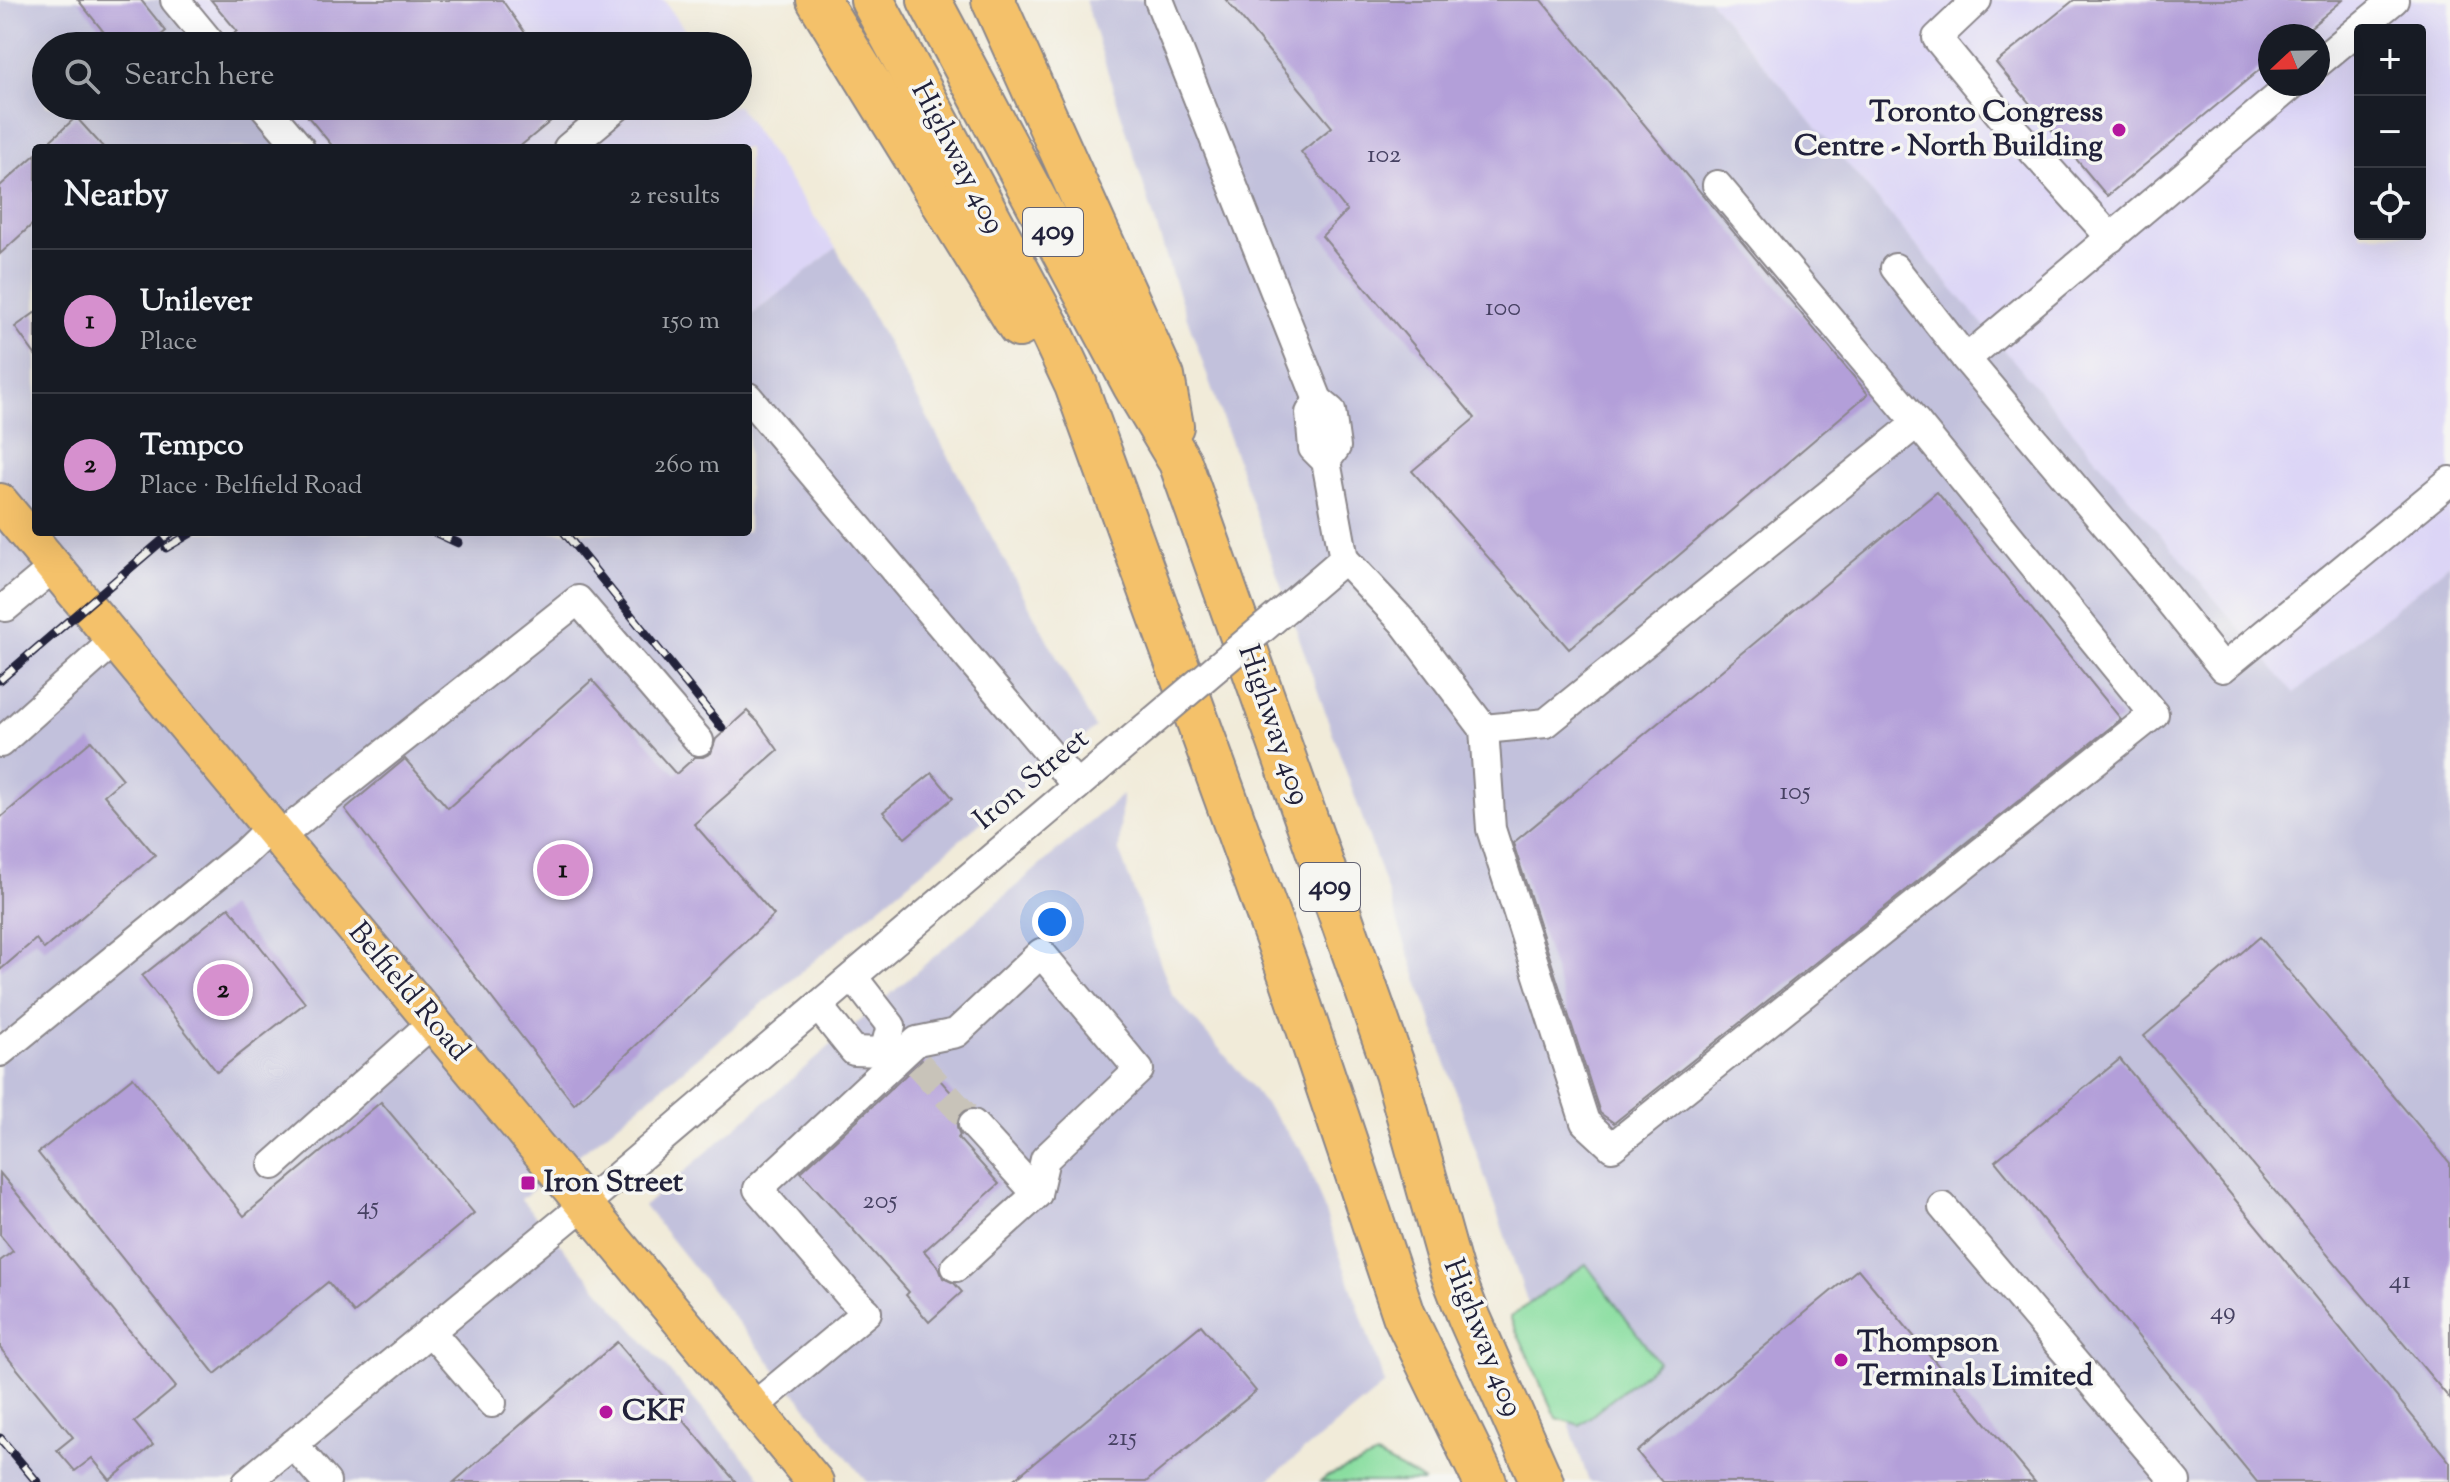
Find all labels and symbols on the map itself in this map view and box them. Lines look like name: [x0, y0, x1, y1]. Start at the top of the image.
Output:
north arrow: [2258, 24, 2330, 96]
street label: Highway 409: [899, 74, 1015, 242]
place label: Toronto Congress Centre - North Building: [1794, 92, 2103, 169]
marker: Toronto Congress Centre - North Building: [2110, 121, 2128, 139]
house number: 102: [1367, 137, 1401, 174]
road number: 409: [1023, 208, 1083, 256]
house number: 100: [1485, 290, 1521, 327]
street label: Highway 409: [1226, 639, 1320, 811]
street label: Iron Street: [965, 719, 1099, 841]
house number: 105: [1779, 774, 1811, 811]
pin: 1: [537, 840, 589, 900]
road number: 409: [1300, 863, 1360, 911]
your location: [1032, 902, 1072, 942]
street label: Belfield Road: [337, 913, 479, 1071]
pin: 2: [197, 960, 249, 1020]
place label: Iron Street: [544, 1162, 684, 1205]
marker: Iron Street: [519, 1174, 537, 1192]
house number: 205: [863, 1183, 898, 1220]
house number: 45: [357, 1189, 379, 1226]
street label: Highway 409: [1431, 1253, 1533, 1423]
house number: 41: [2389, 1263, 2411, 1300]
house number: 49: [2210, 1294, 2236, 1331]
place label: Thompson Terminals Limited: [1857, 1322, 2093, 1399]
marker: Thompson Terminals Limited: [1832, 1351, 1850, 1369]
place label: CKF: [622, 1391, 685, 1434]
marker: CKF: [597, 1403, 615, 1421]
house number: 215: [1107, 1420, 1137, 1457]

